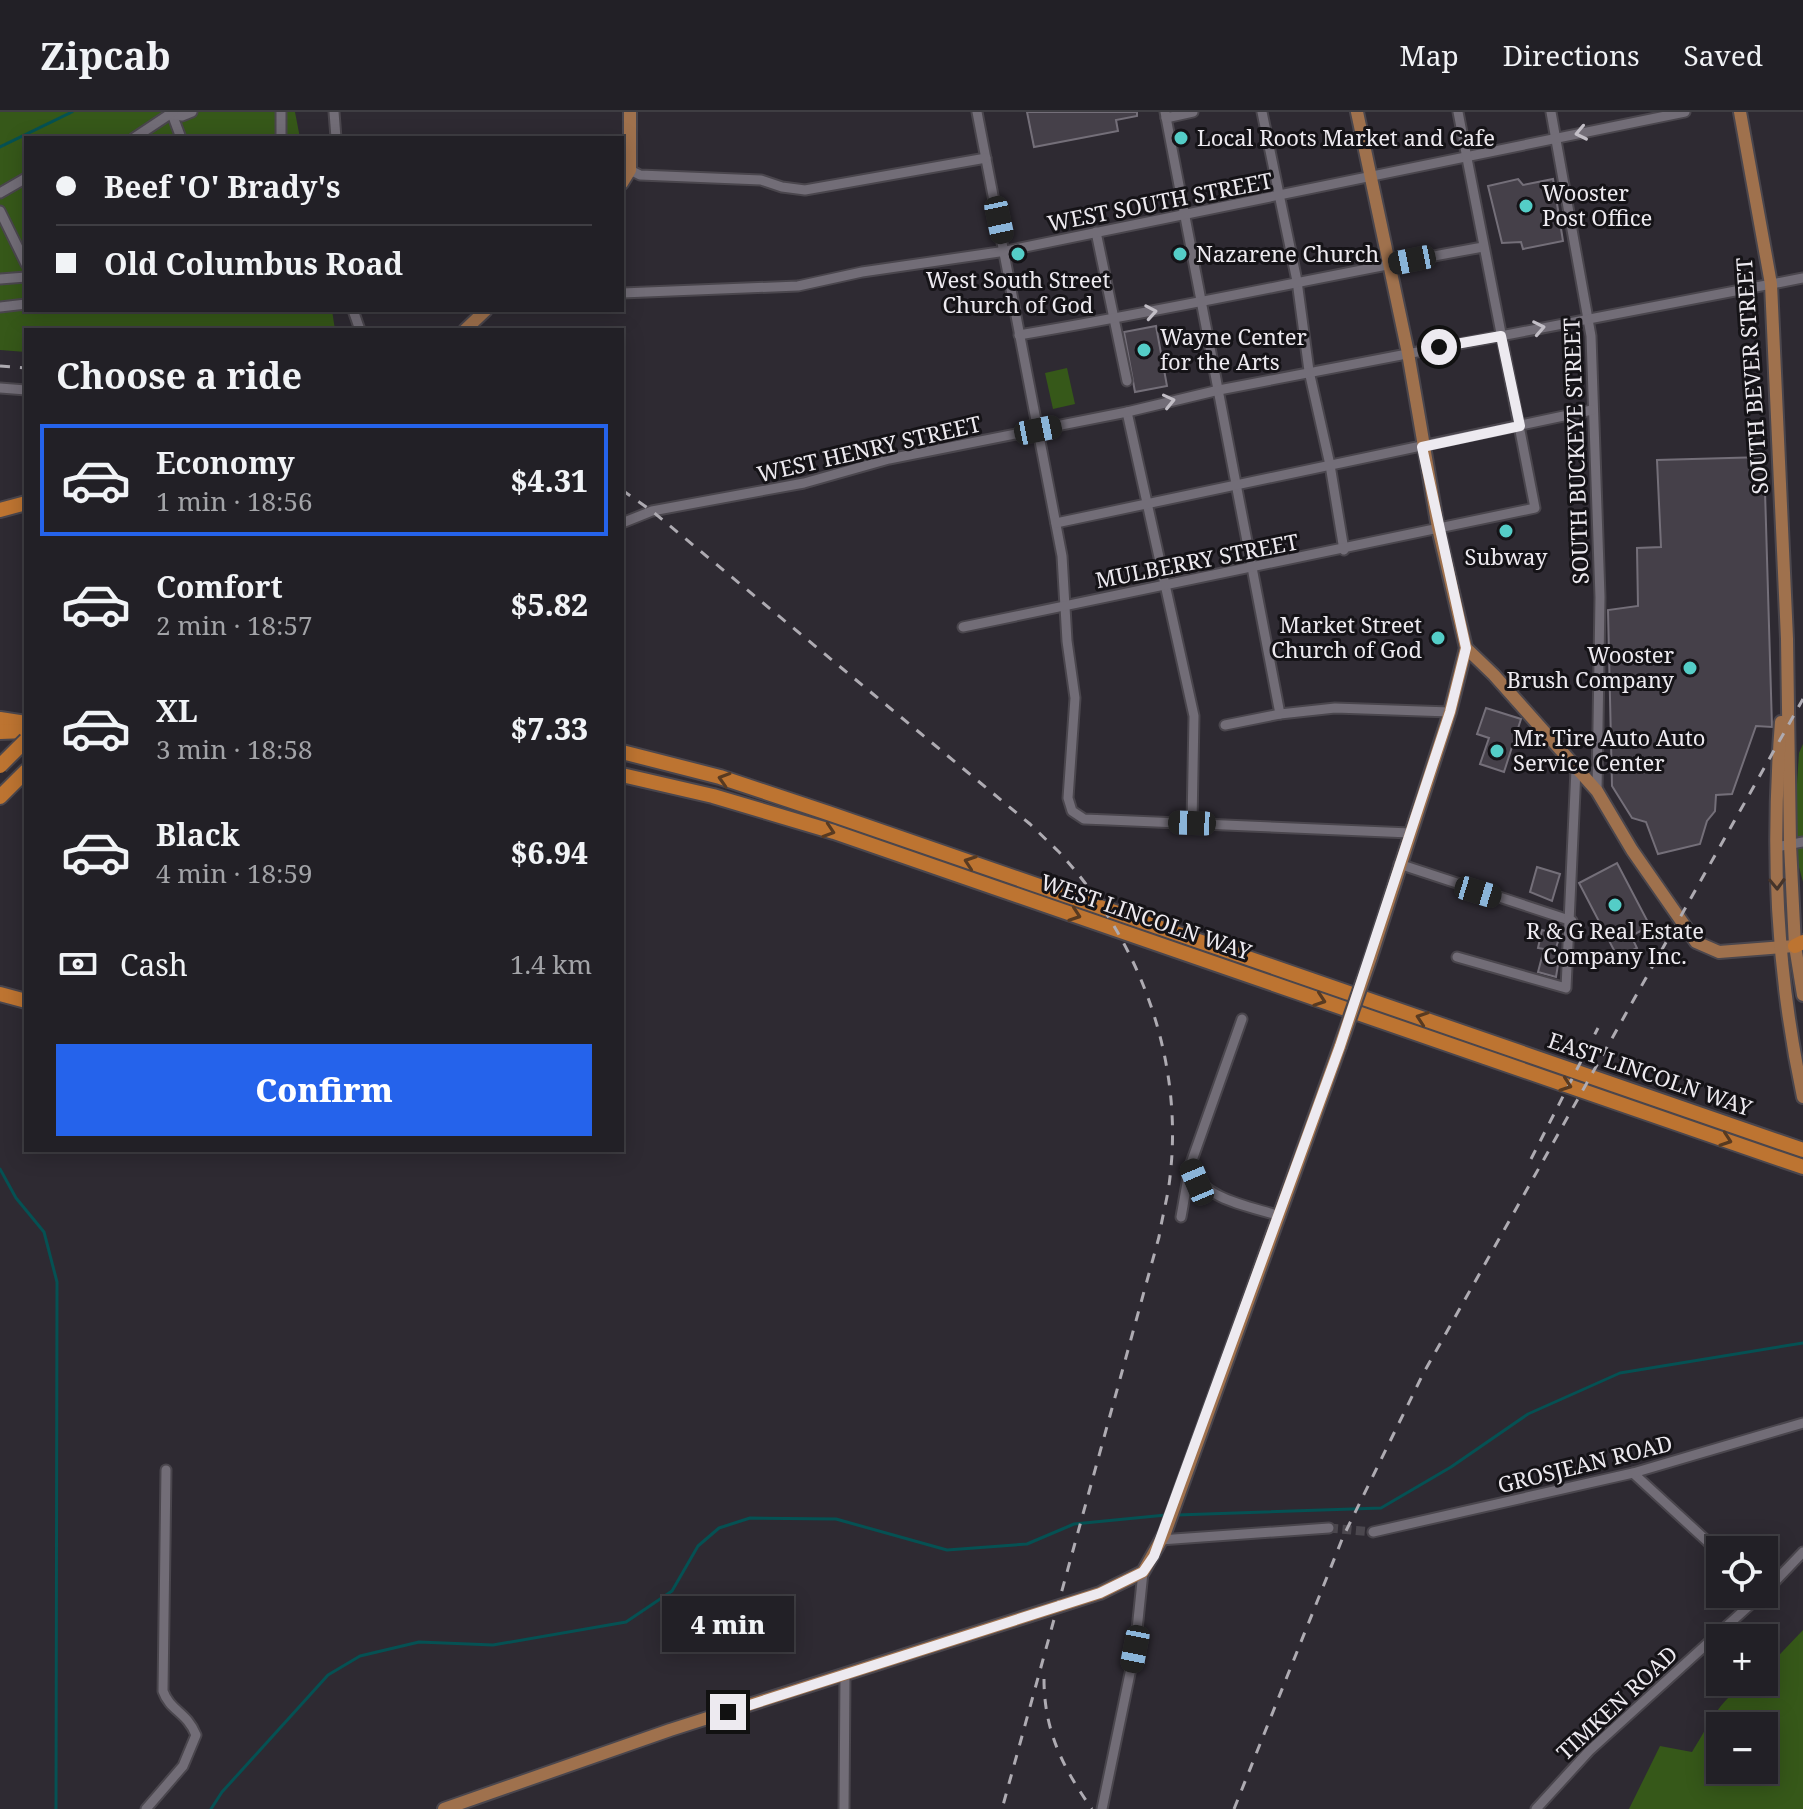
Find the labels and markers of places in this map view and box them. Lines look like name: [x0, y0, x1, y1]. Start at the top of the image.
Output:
place label: Local Roots Market and Cafe: [1197, 122, 1495, 152]
marker: Local Roots Market and Cafe: [1172, 129, 1190, 147]
place label: Wooster Post Office: [1542, 177, 1652, 232]
marker: Wooster Post Office: [1517, 197, 1535, 215]
place label: Nazarene Church: [1196, 238, 1379, 268]
marker: West South Street Church of God: [1009, 245, 1027, 263]
marker: Nazarene Church: [1171, 245, 1189, 263]
place label: West South Street Church of God: [926, 264, 1110, 319]
place label: Wayne Center for the Arts: [1160, 321, 1308, 376]
marker: Wayne Center for the Arts: [1135, 341, 1153, 359]
marker: Subway: [1497, 522, 1515, 540]
place label: Subway: [1465, 541, 1548, 571]
place label: Market Street Church of God: [1271, 609, 1422, 664]
marker: Market Street Church of God: [1429, 629, 1447, 647]
place label: Wooster Brush Company: [1507, 639, 1675, 694]
marker: Wooster Brush Company: [1681, 659, 1699, 677]
place label: Mr. Tire Auto Auto Service Center: [1513, 722, 1705, 777]
marker: Mr. Tire Auto Auto Service Center: [1488, 742, 1506, 760]
marker: R & G Real Estate Company Inc.: [1606, 896, 1624, 914]
place label: R & G Real Estate Company Inc.: [1526, 915, 1704, 970]

